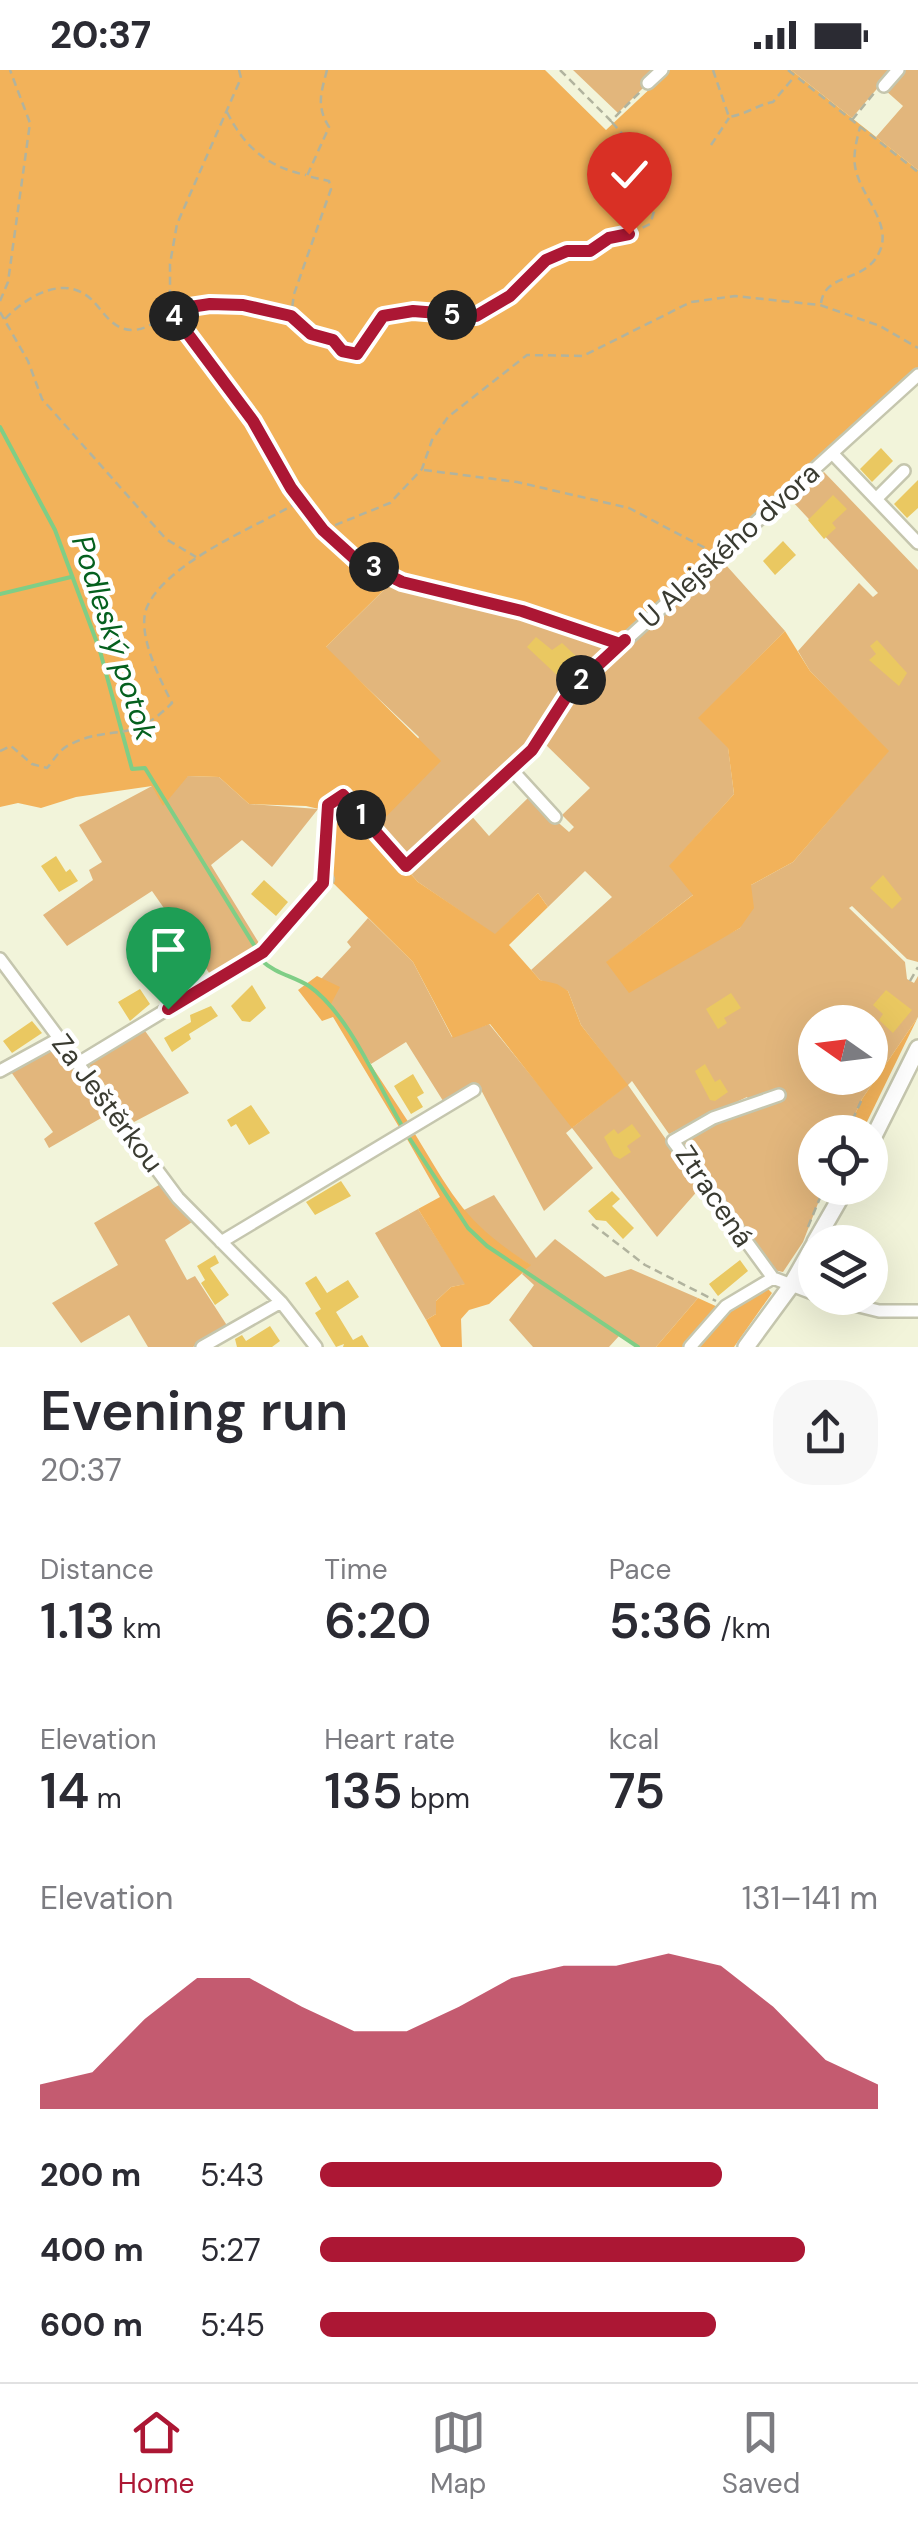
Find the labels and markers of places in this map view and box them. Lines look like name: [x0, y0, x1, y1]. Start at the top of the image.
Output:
pin: [587, 132, 672, 235]
pin: 5: [427, 290, 477, 340]
pin: 4: [149, 291, 199, 341]
pin: 3: [349, 542, 399, 592]
pin: 2: [556, 655, 606, 705]
pin: 1: [336, 790, 386, 840]
pin: [126, 907, 211, 1010]

